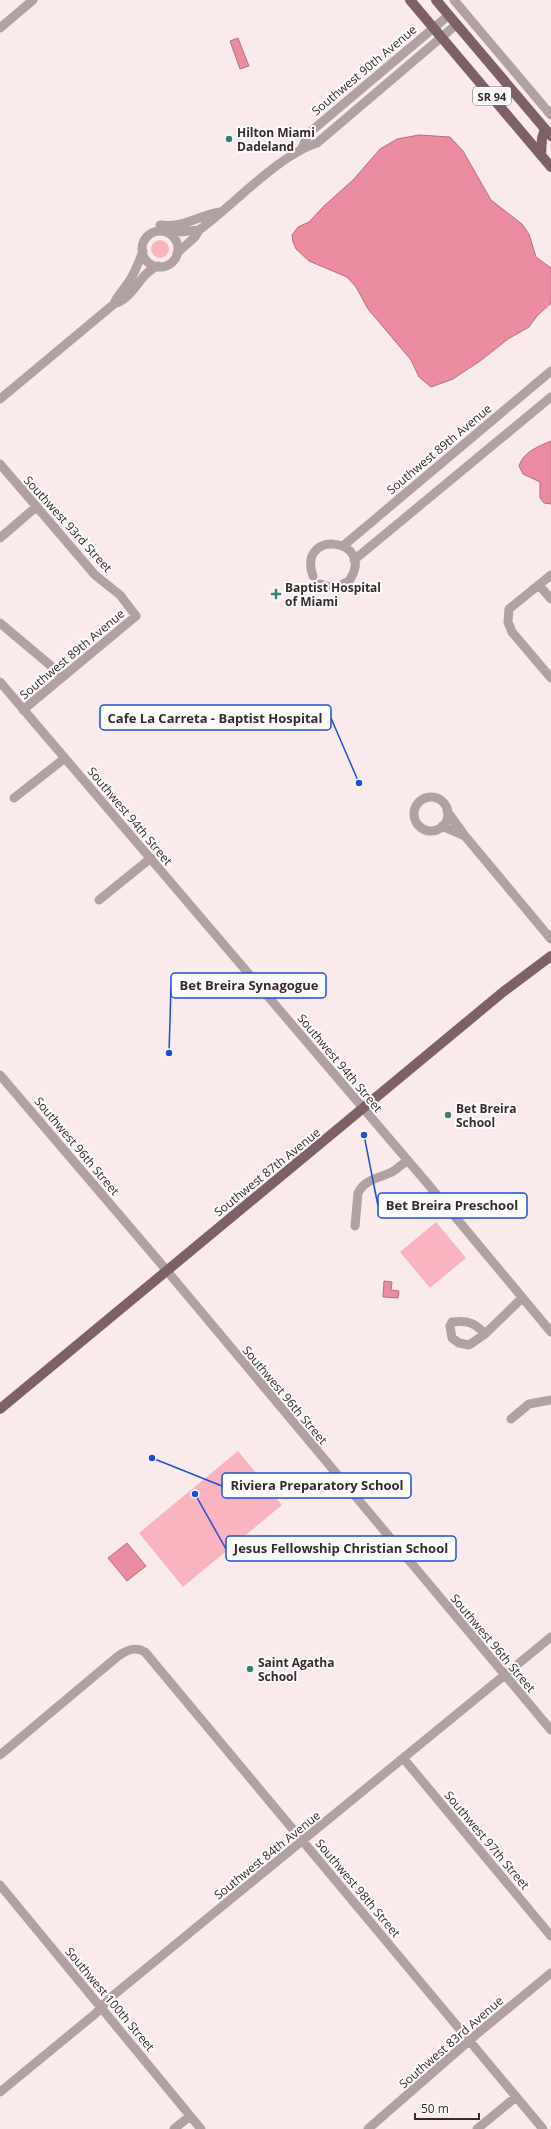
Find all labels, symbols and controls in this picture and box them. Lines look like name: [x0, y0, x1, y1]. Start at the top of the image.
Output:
street label: Southwest 90th Avenue: [308, 21, 420, 119]
road number: SR 94: [473, 87, 511, 105]
place label: Hilton Miami Dadeland: [237, 124, 315, 155]
marker: Hilton Miami Dadeland: [224, 134, 234, 144]
street label: Southwest 89th Avenue: [383, 400, 495, 498]
street label: Southwest 93rd Street: [20, 472, 116, 576]
place label: Baptist Hospital of Miami: [285, 579, 381, 610]
marker: Baptist Hospital of Miami: [270, 588, 282, 600]
street label: Southwest 89th Avenue: [16, 605, 128, 703]
callout: Cafe La Carreta - Baptist Hospital: [100, 705, 331, 730]
text: Cafe La Carreta - Baptist Hospital: [108, 709, 322, 727]
street label: Southwest 94th Street: [84, 763, 176, 869]
callout: Bet Breira Synagogue: [171, 973, 326, 998]
text: Bet Breira Synagogue: [180, 976, 319, 994]
street label: Southwest 94th Street: [294, 1010, 386, 1116]
street label: Southwest 96th Street: [31, 1093, 123, 1199]
place label: Bet Breira School: [456, 1100, 516, 1131]
marker: Bet Breira School: [443, 1110, 453, 1120]
street label: Southwest 87th Avenue: [210, 1124, 324, 1220]
callout: Bet Breira Preschool: [378, 1193, 527, 1218]
text: Bet Breira Preschool: [386, 1196, 518, 1214]
street label: Southwest 96th Street: [239, 1342, 331, 1448]
callout: Riviera Preparatory School: [222, 1473, 411, 1498]
text: Riviera Preparatory School: [230, 1476, 404, 1494]
callout: Jesus Fellowship Christian School: [226, 1536, 456, 1561]
text: Jesus Fellowship Christian School: [233, 1539, 448, 1557]
street label: Southwest 96th Street: [447, 1590, 539, 1696]
place label: Saint Agatha School: [258, 1654, 334, 1685]
marker: Saint Agatha School: [245, 1664, 255, 1674]
street label: Southwest 97th Street: [441, 1787, 533, 1893]
street label: Southwest 84th Avenue: [210, 1807, 324, 1903]
street label: Southwest 98th Street: [312, 1835, 404, 1941]
street label: Southwest 100th Street: [61, 1943, 159, 2055]
street label: Southwest 83rd Avenue: [395, 1992, 507, 2092]
scale bar: [415, 2095, 479, 2121]
text: 50 m: [421, 2100, 449, 2117]

